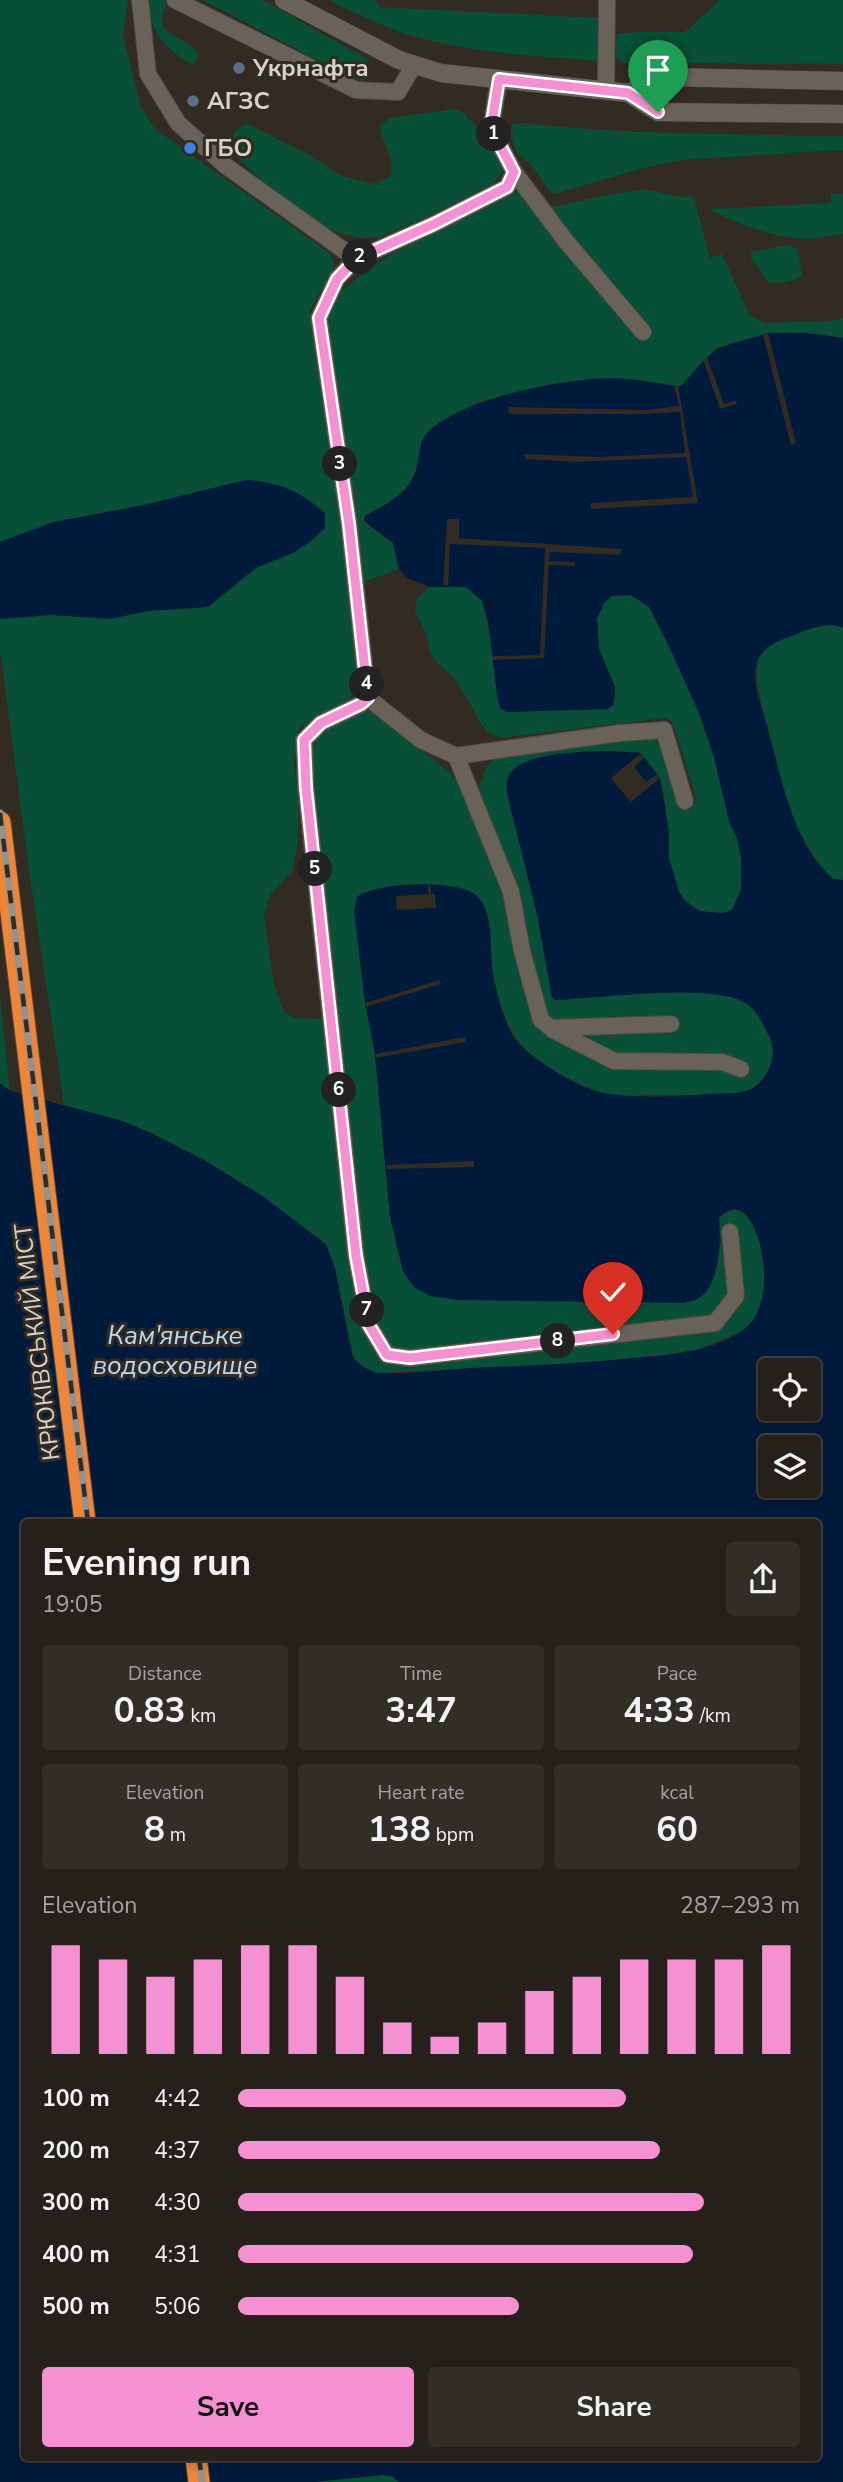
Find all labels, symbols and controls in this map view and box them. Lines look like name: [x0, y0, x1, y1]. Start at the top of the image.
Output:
pin: [628, 40, 688, 112]
icon: arrive: [639, 51, 677, 89]
place label: Укрнафта: [252, 52, 369, 84]
marker: Укрнафта: [231, 60, 247, 76]
place label: АГЗС: [207, 85, 270, 117]
marker: АГЗС: [185, 93, 201, 109]
pin: 1: [476, 116, 512, 152]
text: 1: [488, 120, 499, 146]
place label: ГБО: [204, 132, 252, 164]
marker: ГБО: [182, 140, 198, 156]
pin: 2: [342, 240, 378, 274]
text: 2: [354, 243, 365, 269]
pin: 3: [322, 447, 358, 482]
text: 3: [334, 450, 345, 476]
pin: 4: [350, 666, 384, 702]
text: 4: [361, 670, 372, 696]
pin: 5: [298, 852, 332, 886]
text: 5: [309, 855, 320, 881]
pin: 6: [322, 1072, 356, 1108]
text: 6: [333, 1076, 344, 1102]
street label: КРЮКІВСЬКИЙ МІСТ: [7, 1221, 67, 1462]
pin: [583, 1262, 643, 1334]
icon: check: [594, 1273, 632, 1311]
pin: 7: [350, 1292, 384, 1328]
text: 7: [361, 1296, 372, 1322]
water label: Кам'янське водосховище: [93, 1318, 257, 1383]
pin: 8: [540, 1324, 576, 1358]
text: 8: [552, 1327, 563, 1353]
map controls: [758, 1358, 821, 1498]
button: locate: [758, 1358, 821, 1421]
button: layers: [758, 1435, 821, 1498]
text: Evening run: [42, 1537, 251, 1588]
button: share: [726, 1542, 800, 1616]
text: 19:05: [42, 1589, 102, 1620]
text: Distance: [128, 1661, 202, 1687]
text: Time: [400, 1661, 442, 1687]
text: Pace: [657, 1661, 697, 1687]
text: 0.83: [114, 1687, 186, 1734]
text: 3:47: [385, 1687, 457, 1734]
text: 4:33: [623, 1687, 695, 1734]
text: km: [186, 1703, 216, 1729]
text: /km: [695, 1703, 731, 1729]
text: Elevation: [126, 1780, 204, 1806]
text: Heart rate: [378, 1780, 464, 1806]
text: kcal: [660, 1780, 694, 1806]
text: 8: [144, 1806, 165, 1853]
text: 138: [368, 1806, 431, 1853]
text: 60: [656, 1806, 698, 1853]
text: m: [165, 1822, 186, 1848]
text: bpm: [431, 1822, 474, 1848]
text: Elevation: [42, 1890, 137, 1921]
text: 287–293 m: [680, 1890, 800, 1921]
text: 100 m: [42, 2083, 110, 2114]
text: 4:42: [154, 2083, 201, 2114]
text: 200 m: [42, 2135, 110, 2166]
text: 4:37: [154, 2135, 201, 2166]
text: 300 m: [42, 2187, 110, 2218]
text: 4:30: [154, 2187, 201, 2218]
text: 400 m: [42, 2239, 110, 2270]
text: 4:31: [154, 2239, 201, 2270]
text: 500 m: [42, 2291, 110, 2322]
text: 5:06: [154, 2291, 201, 2322]
button: Save: [42, 2367, 414, 2447]
button: Share: [428, 2367, 800, 2447]

